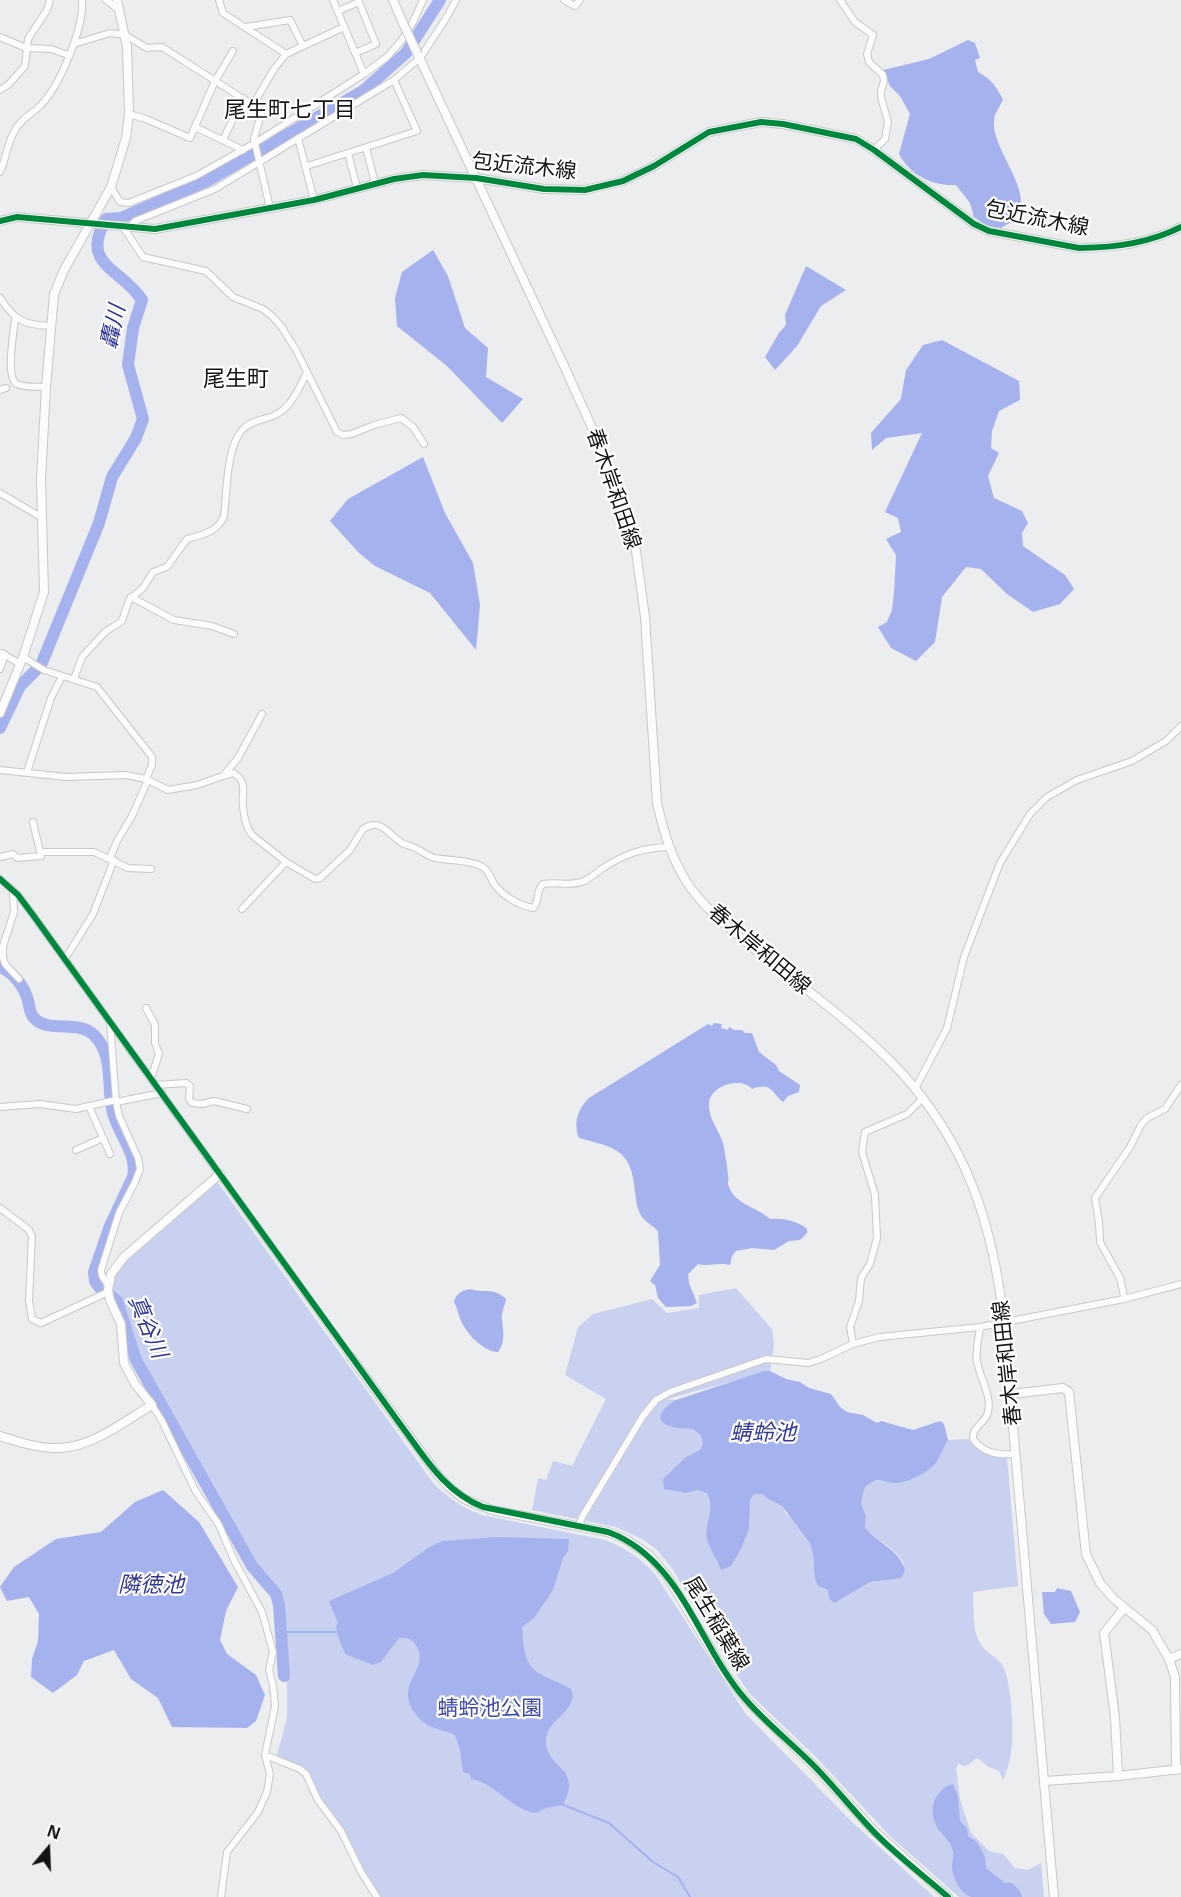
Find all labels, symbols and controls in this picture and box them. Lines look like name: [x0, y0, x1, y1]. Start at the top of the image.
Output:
district label: 尾生町七丁目: [224, 98, 356, 124]
street label: 包近流木線: [470, 149, 578, 185]
street label: 包近流木線: [983, 197, 1091, 241]
water label: 轟川: [97, 303, 131, 351]
district label: 尾生町: [203, 367, 269, 393]
street label: 春木岸和田線: [581, 425, 645, 553]
street label: 春木岸和田線: [703, 900, 815, 1000]
water label: 真谷川: [122, 1291, 172, 1363]
street label: 春木岸和田線: [989, 1299, 1027, 1427]
water label: 蜻蛉池: [730, 1421, 796, 1447]
water label: 隣徳池: [118, 1573, 184, 1599]
street label: 尾生稲葉線: [678, 1573, 754, 1675]
park label: 蜻蛉池公園: [438, 1696, 542, 1722]
north arrow: [18, 1819, 78, 1879]
text: N: [44, 1819, 64, 1844]

